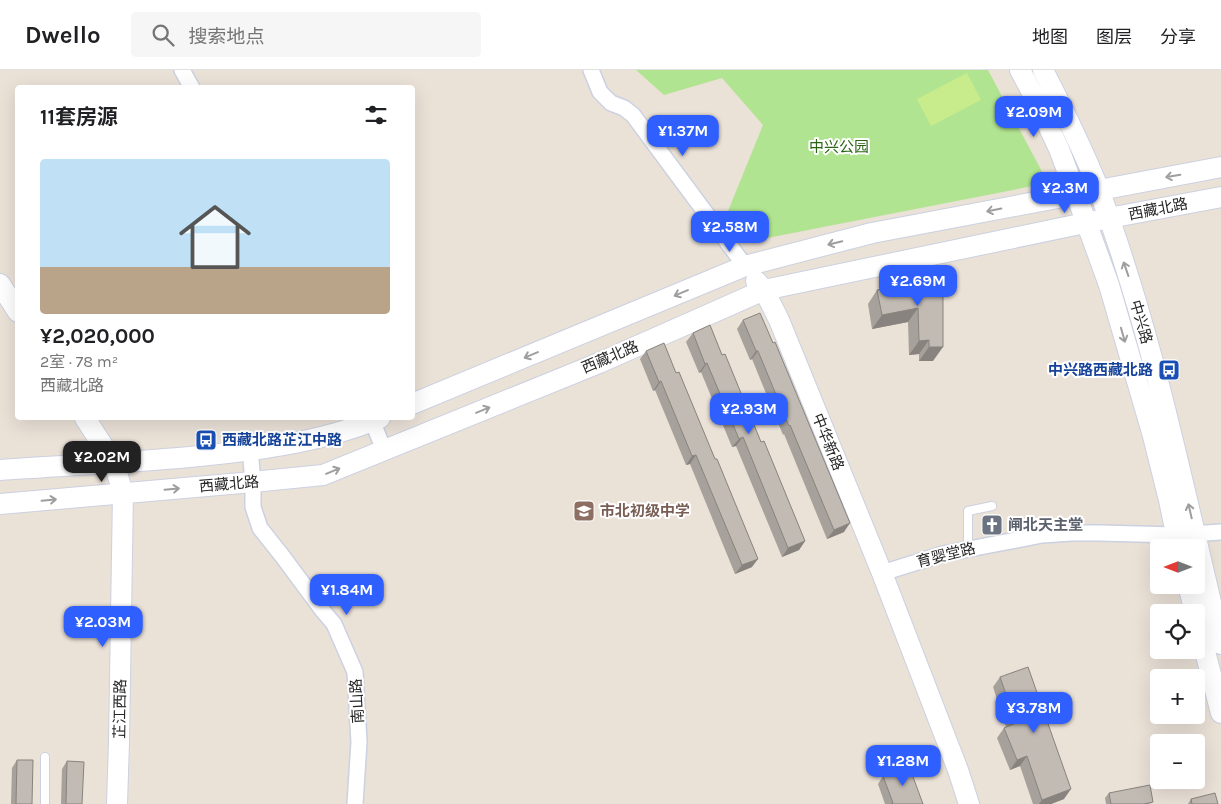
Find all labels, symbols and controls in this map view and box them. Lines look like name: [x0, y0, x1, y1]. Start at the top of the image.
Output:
search box: [131, 12, 481, 57]
text: Dwello: [25, 21, 101, 49]
icon: search: [149, 21, 177, 49]
text: 搜索地点: [189, 26, 265, 48]
text: 地图: [1032, 26, 1068, 48]
text: 图层: [1096, 26, 1132, 48]
text: 分享: [1160, 26, 1196, 48]
pin: ¥2.09M: [993, 96, 1075, 138]
icon: filters: [362, 101, 390, 129]
text: ¥2.09M: [1006, 102, 1062, 121]
text: 11套房源: [40, 105, 118, 129]
pin: ¥1.37M: [642, 114, 724, 157]
text: ¥1.37M: [658, 121, 708, 140]
park label: 中兴公园: [809, 138, 869, 156]
pin: ¥2.3M: [1030, 172, 1100, 214]
one-way arrow: [1165, 172, 1181, 181]
text: ¥2.3M: [1042, 178, 1088, 197]
icon: home: [170, 192, 260, 282]
street label: 西藏北路: [1127, 194, 1189, 224]
one-way arrow: [986, 206, 1002, 215]
pin: ¥2.58M: [689, 210, 771, 253]
text: ¥2.58M: [702, 217, 758, 236]
one-way arrow: [827, 239, 843, 248]
one-way arrow: [1121, 262, 1130, 278]
pin: ¥2.69M: [877, 264, 959, 307]
text: ¥2.69M: [890, 271, 946, 290]
one-way arrow: [674, 288, 689, 298]
street label: 中兴路: [1126, 298, 1156, 346]
text: ¥2,020,000: [40, 324, 155, 348]
one-way arrow: [1119, 327, 1129, 343]
street label: 西藏北路: [579, 337, 641, 377]
one-way arrow: [524, 351, 539, 360]
text: 2室 · 78 m²: [40, 352, 118, 371]
bus stop icon: 中兴路西藏北路: [1157, 358, 1181, 382]
place label: 中兴路西藏北路: [1048, 361, 1153, 379]
text: 西藏北路: [40, 376, 104, 395]
pin: ¥2.93M: [708, 392, 790, 435]
text: ¥2.93M: [721, 399, 777, 418]
one-way arrow: [475, 404, 490, 414]
street label: 中华新路: [808, 411, 848, 473]
bus stop icon: 西藏北路芷江中路: [194, 428, 218, 452]
place label: 西藏北路芷江中路: [222, 431, 342, 449]
pin: ¥2.02M: [61, 440, 143, 483]
text: ¥2.02M: [74, 447, 130, 466]
one-way arrow: [325, 466, 340, 475]
street label: 西藏北路: [198, 472, 260, 496]
one-way arrow: [163, 484, 179, 494]
one-way arrow: [40, 495, 56, 505]
school or university icon: 市北初级中学: [572, 499, 596, 523]
place label: 市北初级中学: [600, 502, 690, 520]
one-way arrow: [1185, 503, 1195, 519]
church icon: 闸北天主堂: [980, 513, 1004, 537]
place label: 闸北天主堂: [1008, 516, 1083, 534]
street label: 育婴堂路: [915, 539, 977, 571]
north arrow: [1150, 539, 1205, 594]
map controls: [1150, 539, 1205, 789]
pin: ¥1.84M: [306, 574, 388, 616]
text: ¥1.84M: [321, 580, 373, 599]
button: locate: [1150, 604, 1205, 659]
pin: ¥2.03M: [62, 606, 144, 648]
text: ¥2.03M: [75, 612, 131, 631]
button: +: [1150, 669, 1205, 724]
street label: 南山路: [347, 678, 367, 724]
street label: 芷江西路: [110, 679, 130, 739]
pin: ¥3.78M: [993, 692, 1075, 734]
text: ¥3.78M: [1006, 698, 1062, 717]
button: −: [1150, 734, 1205, 789]
pin: ¥1.28M: [862, 744, 944, 787]
text: ¥1.28M: [877, 751, 929, 770]

